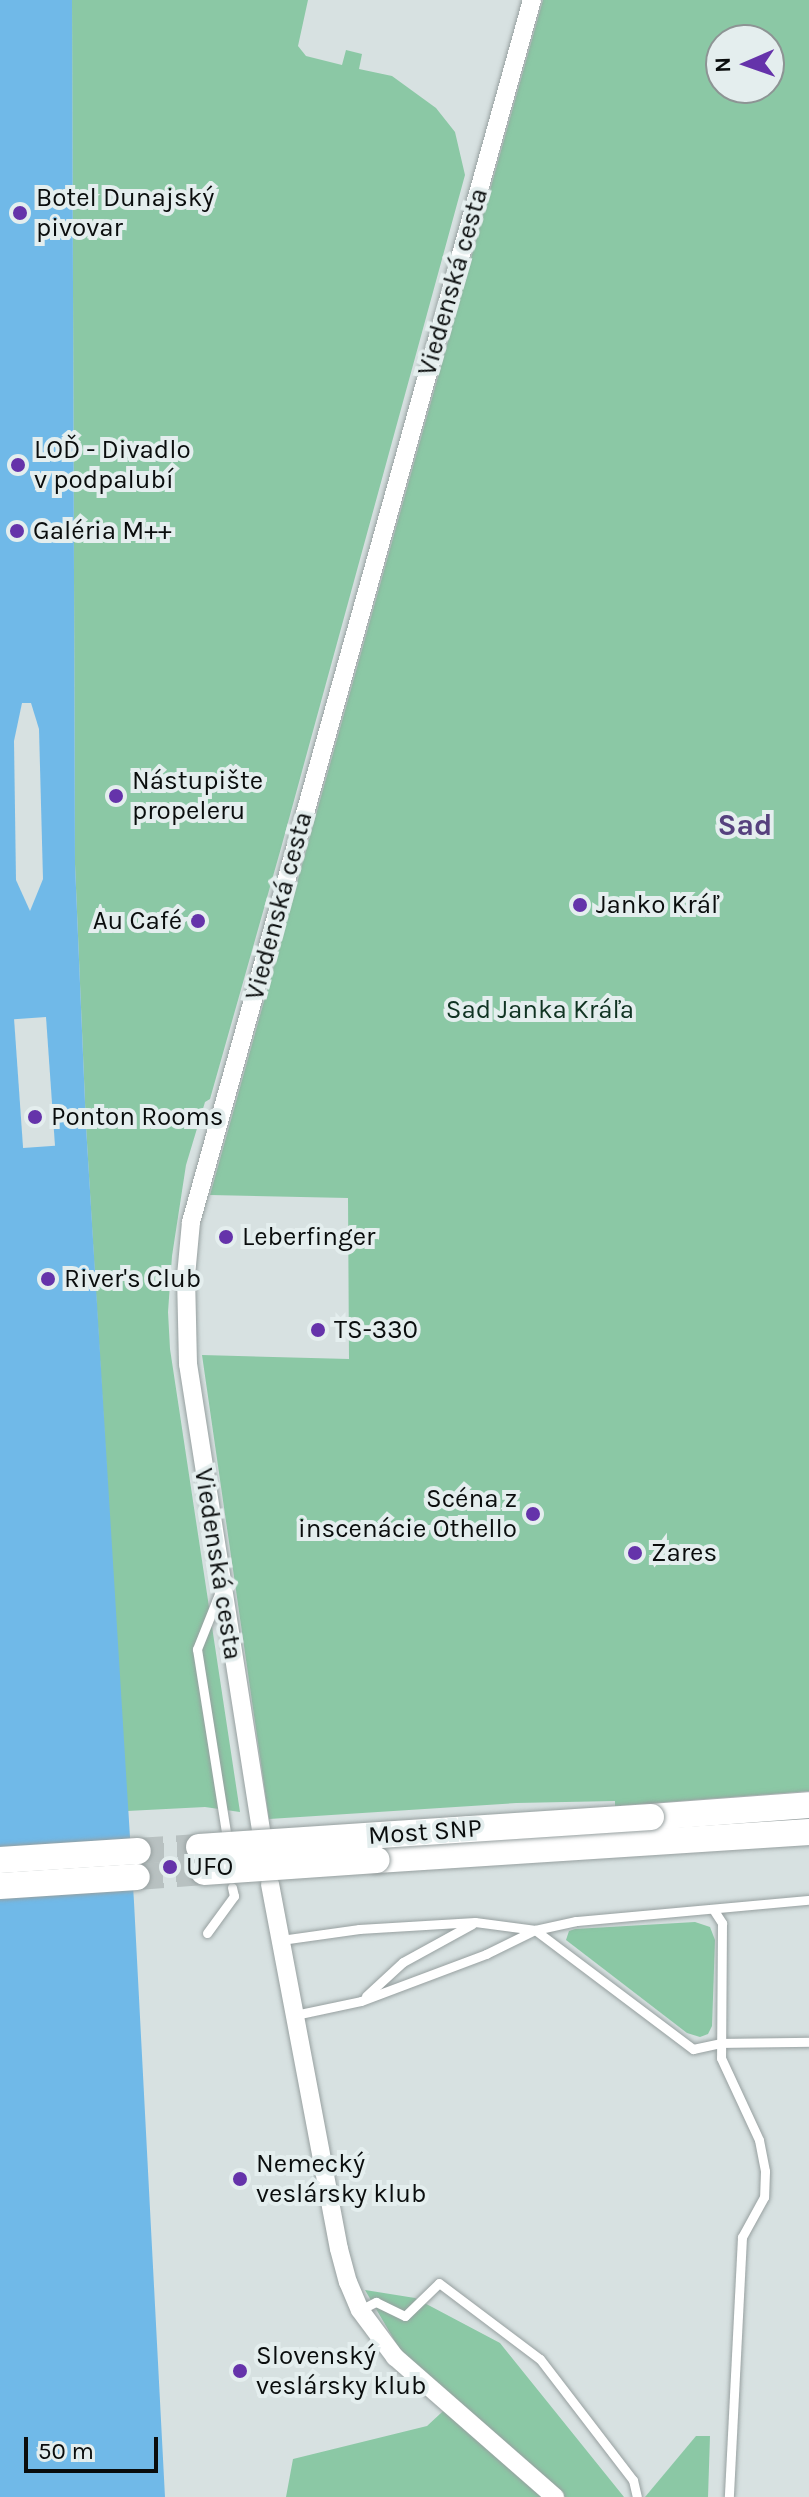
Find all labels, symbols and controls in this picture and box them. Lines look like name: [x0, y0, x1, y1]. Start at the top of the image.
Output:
north arrow: [705, 24, 785, 104]
text: N: [710, 56, 736, 73]
place label: Botel Dunajský pivovar: [36, 182, 214, 244]
street label: Viedenská cesta: [411, 185, 495, 379]
marker: Botel Dunajský pivovar: [11, 204, 29, 222]
place label: LOĎ - Divadlo v podpalubí: [34, 434, 191, 496]
marker: LOĎ - Divadlo v podpalubí: [9, 456, 27, 474]
place label: Galéria M++: [33, 515, 172, 547]
marker: Galéria M++: [8, 522, 26, 540]
place label: Nástupište propeleru: [132, 765, 263, 826]
marker: Nástupište propeleru: [107, 787, 125, 805]
district label: Sad: [717, 807, 773, 843]
street label: Viedenská cesta: [239, 809, 319, 1003]
place label: Janko Kráľ: [596, 889, 718, 921]
marker: Janko Kráľ: [571, 896, 589, 914]
place label: Au Café: [93, 905, 182, 937]
marker: Au Café: [189, 912, 207, 930]
park label: Sad Janka Kráľa: [446, 994, 634, 1026]
place label: Ponton Rooms: [51, 1101, 223, 1133]
marker: Ponton Rooms: [26, 1108, 44, 1126]
place label: Leberfinger: [242, 1221, 375, 1253]
marker: Leberfinger: [217, 1228, 235, 1246]
place label: River's Club: [64, 1263, 201, 1295]
marker: River's Club: [39, 1270, 57, 1288]
place label: TS-330: [334, 1314, 418, 1346]
marker: TS-330: [309, 1321, 327, 1339]
street label: Viedenská cesta: [187, 1466, 249, 1662]
place label: Scéna z inscenácie Othello: [298, 1483, 517, 1544]
marker: Scéna z inscenácie Othello: [524, 1505, 542, 1523]
place label: Zares: [651, 1537, 717, 1569]
marker: Zares: [626, 1544, 644, 1562]
street label: Most SNP: [367, 1812, 483, 1852]
place label: UFO: [186, 1851, 233, 1883]
marker: UFO: [161, 1858, 179, 1876]
place label: Nemecký veslársky klub: [256, 2148, 426, 2210]
marker: Nemecký veslársky klub: [231, 2170, 249, 2188]
place label: Slovenský veslársky klub: [256, 2340, 426, 2402]
marker: Slovenský veslársky klub: [231, 2362, 249, 2380]
scale bar: [28, 2421, 162, 2471]
text: 50 m: [38, 2437, 94, 2465]

